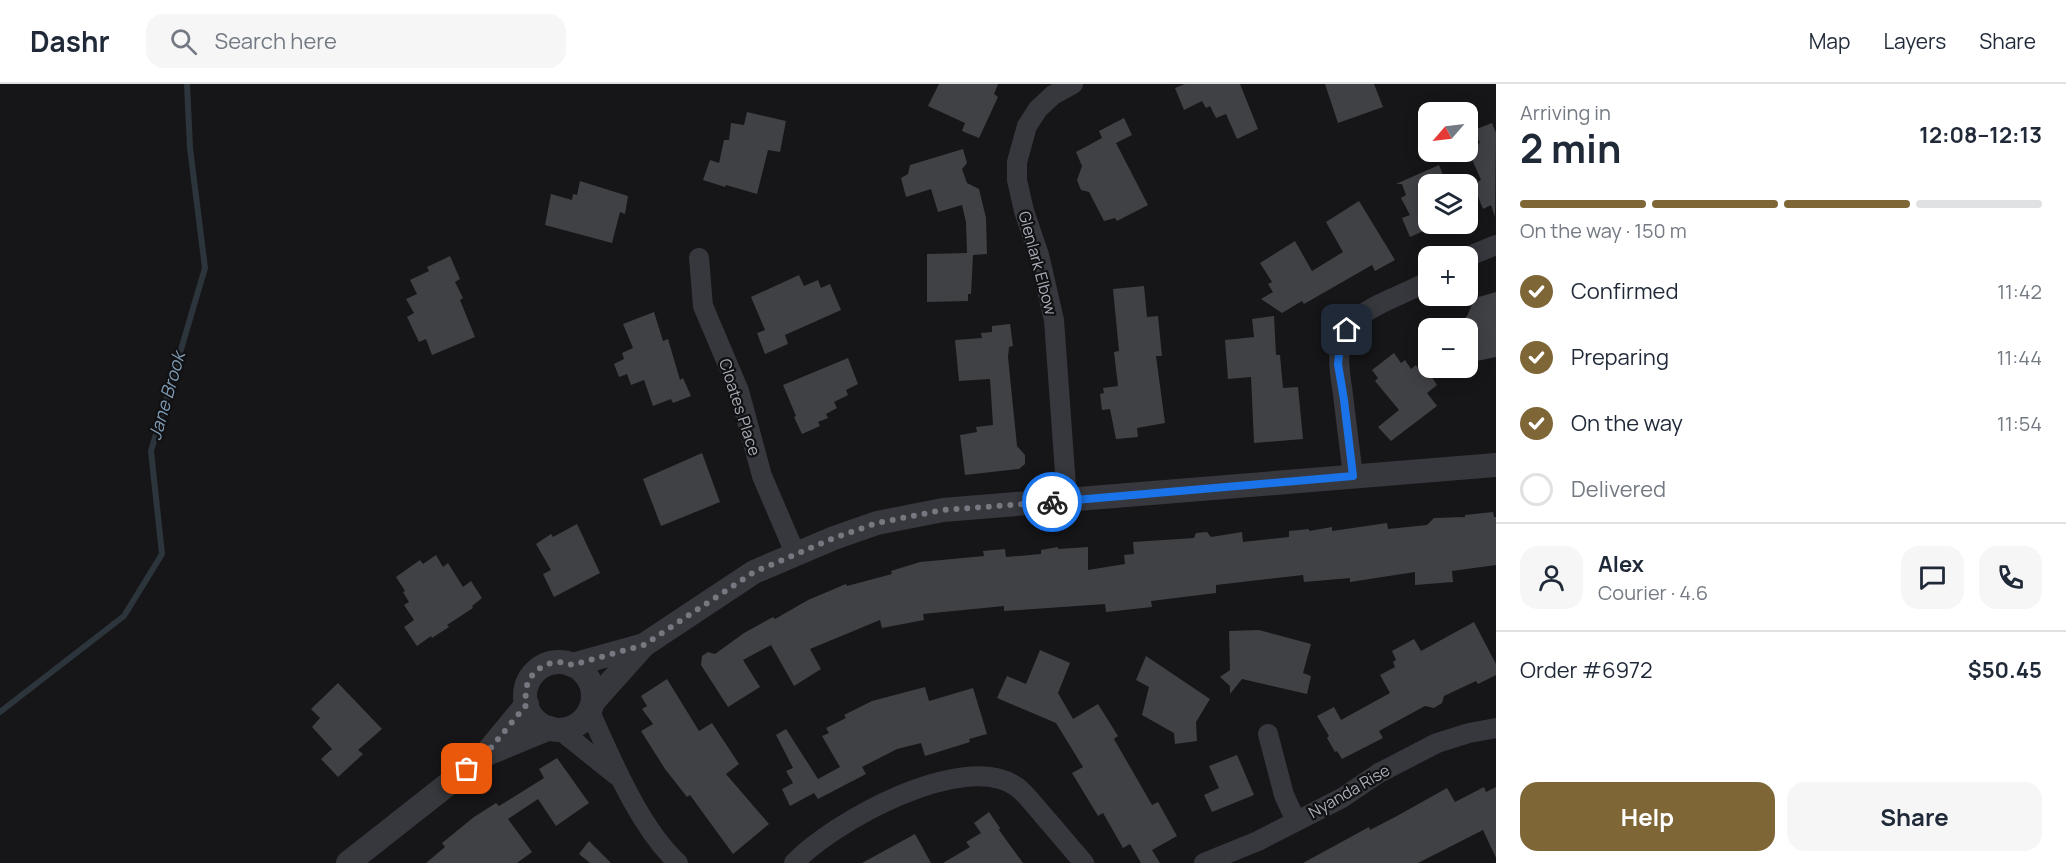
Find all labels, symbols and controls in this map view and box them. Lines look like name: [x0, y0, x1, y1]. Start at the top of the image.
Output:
search box: [146, 14, 566, 68]
text: Dashr: [30, 22, 110, 60]
icon: search: [167, 25, 200, 58]
text: Search here: [215, 26, 337, 56]
text: Map: [1809, 27, 1850, 55]
text: Layers: [1883, 27, 1946, 55]
text: Share: [1979, 27, 2036, 55]
text: Arriving in: [1520, 99, 1611, 126]
north arrow: [1418, 102, 1478, 162]
map controls: [1418, 102, 1478, 378]
text: 12:08–12:13: [1919, 120, 2042, 150]
text: 2 min: [1520, 121, 1621, 175]
button: layers: [1418, 174, 1478, 234]
street label: Glenlark Elbow: [1014, 209, 1062, 317]
text: On the way · 150 m: [1520, 217, 1687, 244]
button: +: [1418, 246, 1478, 306]
icon: check: [1520, 275, 1553, 308]
text: Confirmed: [1571, 276, 1679, 306]
text: 11:42: [1997, 278, 2042, 305]
pin: [1321, 304, 1372, 355]
icon: home: [1330, 313, 1363, 346]
button: −: [1418, 318, 1478, 378]
icon: check: [1520, 341, 1553, 374]
text: Preparing: [1571, 342, 1669, 372]
text: 11:44: [1997, 344, 2042, 371]
water label: Jane Brook: [142, 346, 191, 443]
street label: Cloates Place: [714, 356, 766, 458]
icon: check: [1520, 407, 1553, 440]
text: On the way: [1571, 408, 1683, 438]
text: 11:54: [1997, 410, 2042, 437]
courier: [1022, 472, 1082, 532]
text: Delivered: [1571, 474, 1666, 504]
icon: bike: [1036, 486, 1069, 519]
button: person: [1520, 546, 1583, 609]
button: chat: [1901, 546, 1964, 609]
button: phone: [1979, 546, 2042, 609]
text: Alex: [1598, 549, 1644, 579]
text: Courier · 4.6: [1598, 579, 1708, 606]
text: Order #6972: [1520, 655, 1652, 685]
text: $50.45: [1968, 655, 2042, 685]
pin: [441, 743, 492, 794]
icon: bag: [450, 752, 483, 785]
street label: Nyanda Rise: [1304, 759, 1394, 823]
button: Help: [1520, 782, 1775, 851]
button: Share: [1787, 782, 2042, 851]

